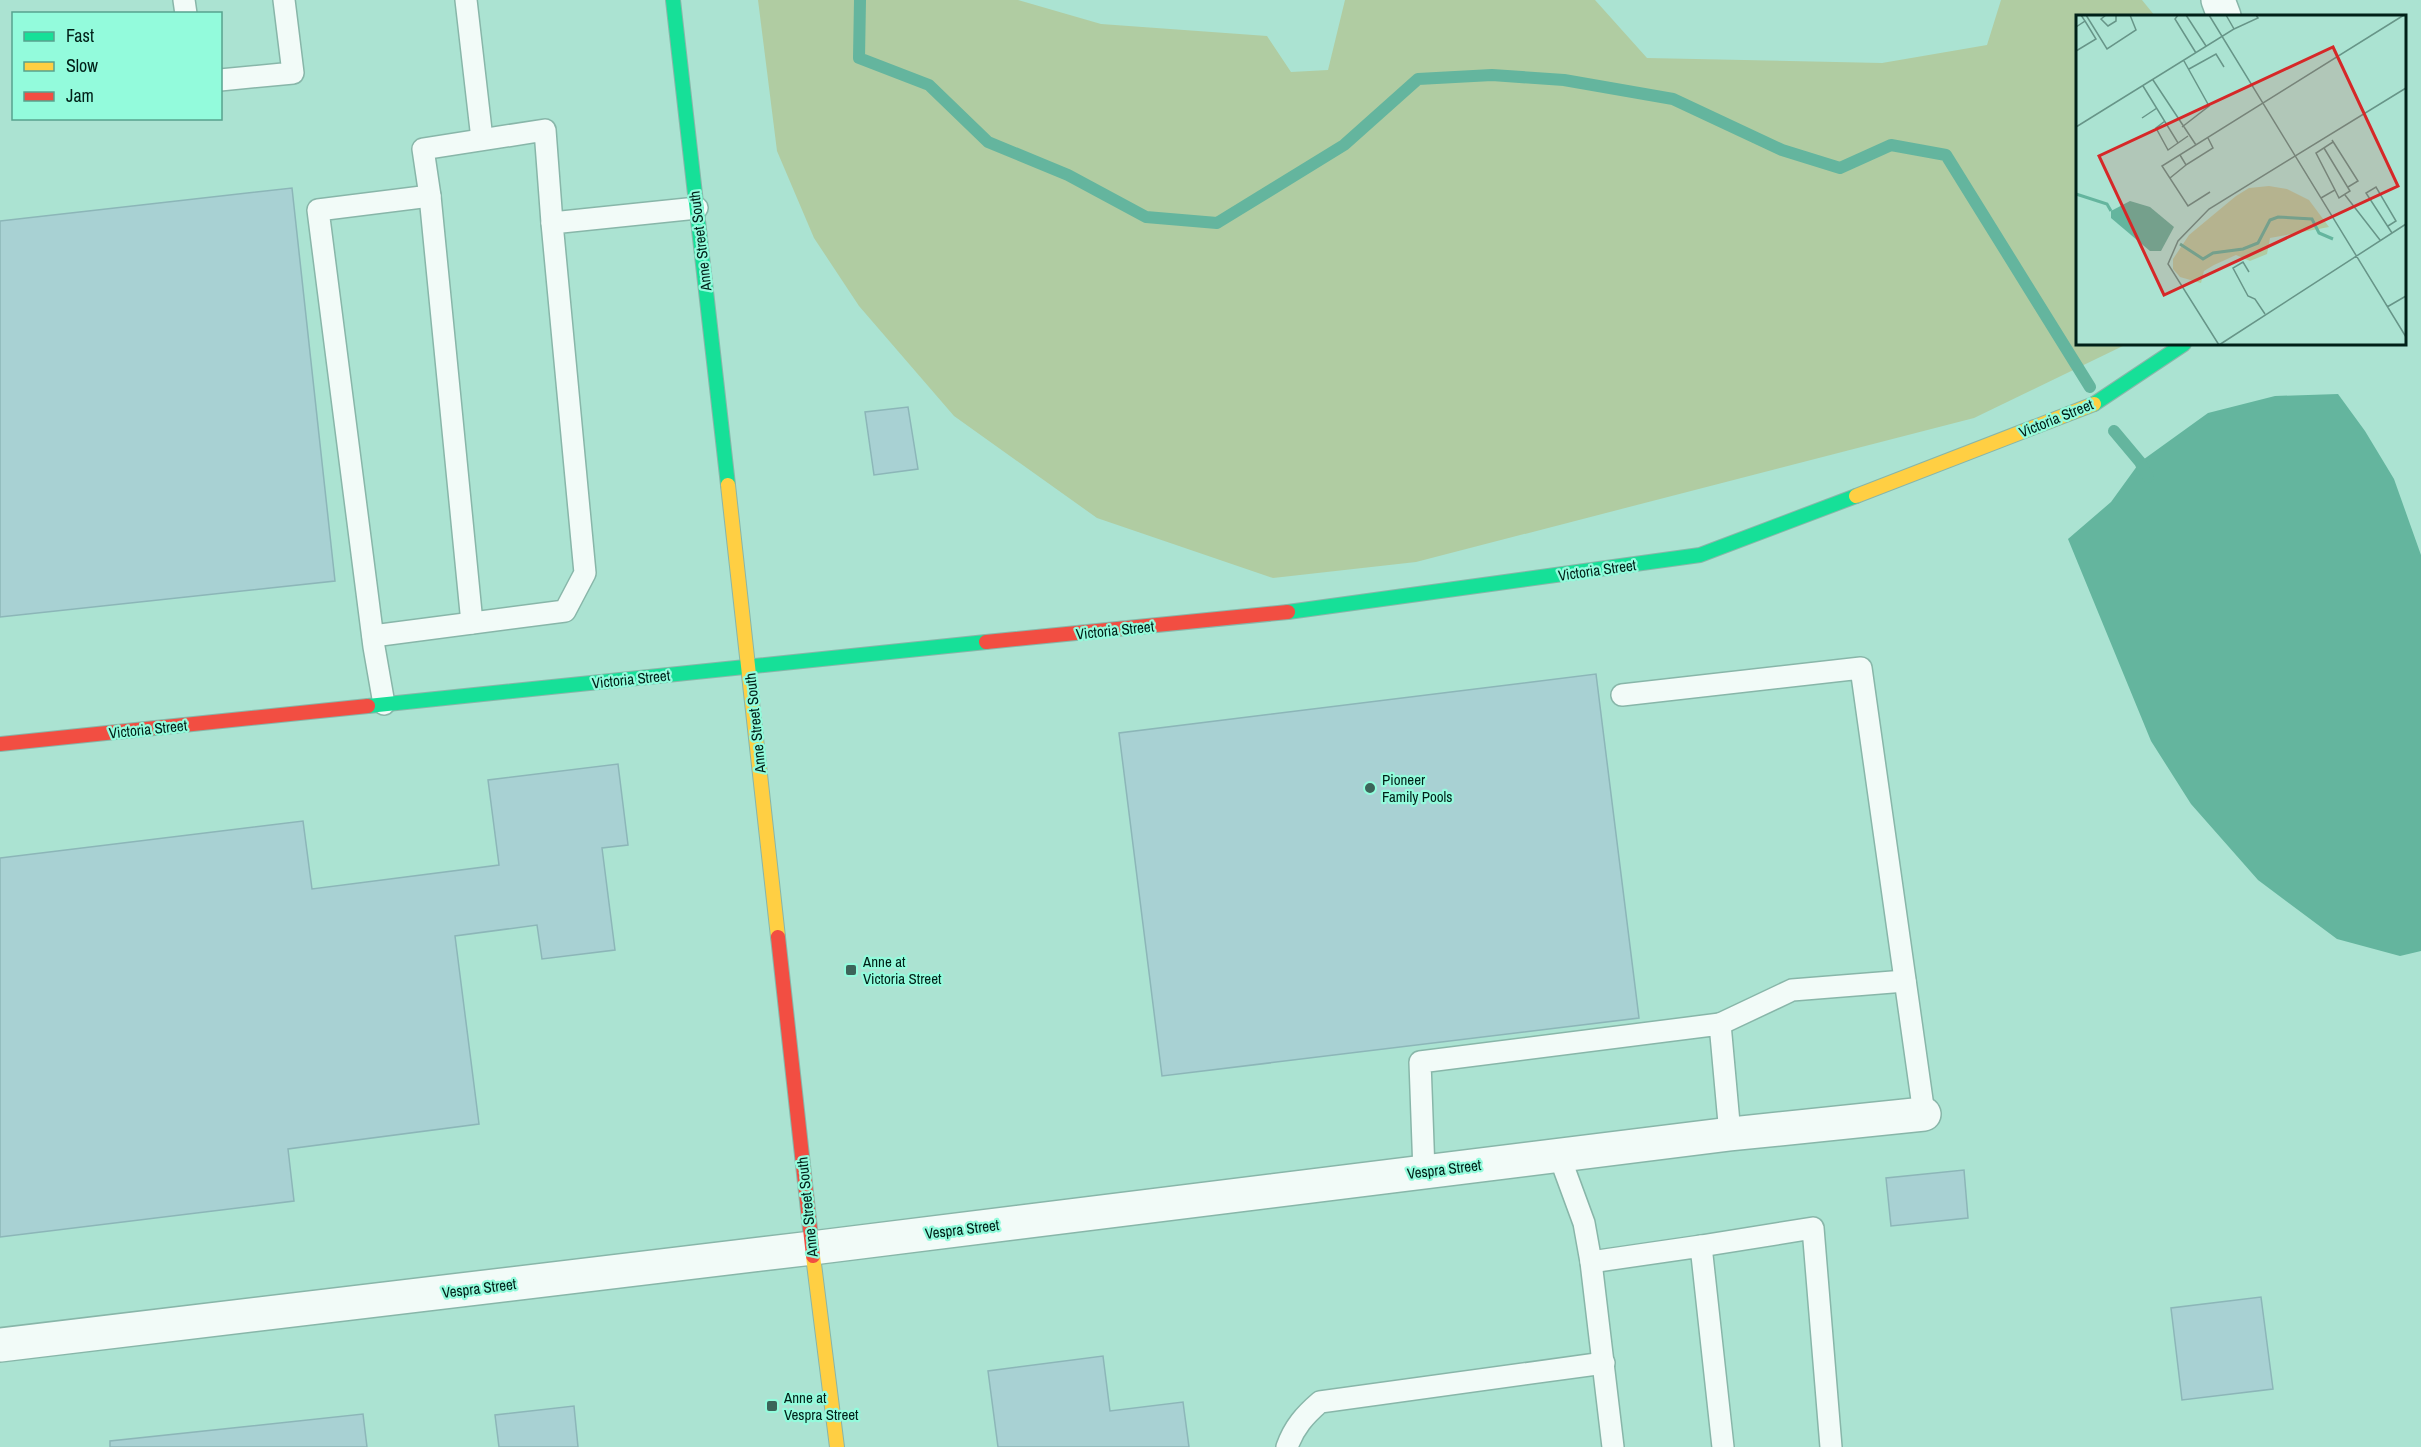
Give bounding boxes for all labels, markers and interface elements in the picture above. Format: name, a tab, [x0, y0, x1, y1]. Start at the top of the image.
legend	[12, 12, 222, 120]
inset map	[2076, 15, 2406, 345]
text: Fast	[66, 23, 94, 48]
text: Slow	[66, 53, 98, 78]
text: Jam	[66, 83, 94, 108]
street label: Anne Street South	[683, 190, 717, 293]
street label: Victoria Street	[2016, 393, 2097, 442]
street label: Victoria Street	[1557, 554, 1638, 586]
street label: Victoria Street	[1075, 615, 1156, 645]
street label: Victoria Street	[591, 664, 672, 694]
street label: Anne Street South	[739, 672, 771, 775]
street label: Victoria Street	[108, 714, 189, 744]
place label: Pioneer Family Pools	[1382, 769, 1453, 807]
marker: Pioneer Family Pools	[1363, 781, 1377, 795]
place label: Anne at Victoria Street	[862, 951, 942, 989]
marker: Anne at Victoria Street	[844, 963, 858, 977]
street label: Vespra Street	[1406, 1154, 1483, 1184]
street label: Anne Street South	[791, 1156, 823, 1259]
street label: Vespra Street	[924, 1214, 1001, 1244]
street label: Vespra Street	[441, 1273, 518, 1303]
place label: Anne at Vespra Street	[783, 1387, 859, 1425]
marker: Anne at Vespra Street	[765, 1399, 779, 1413]

